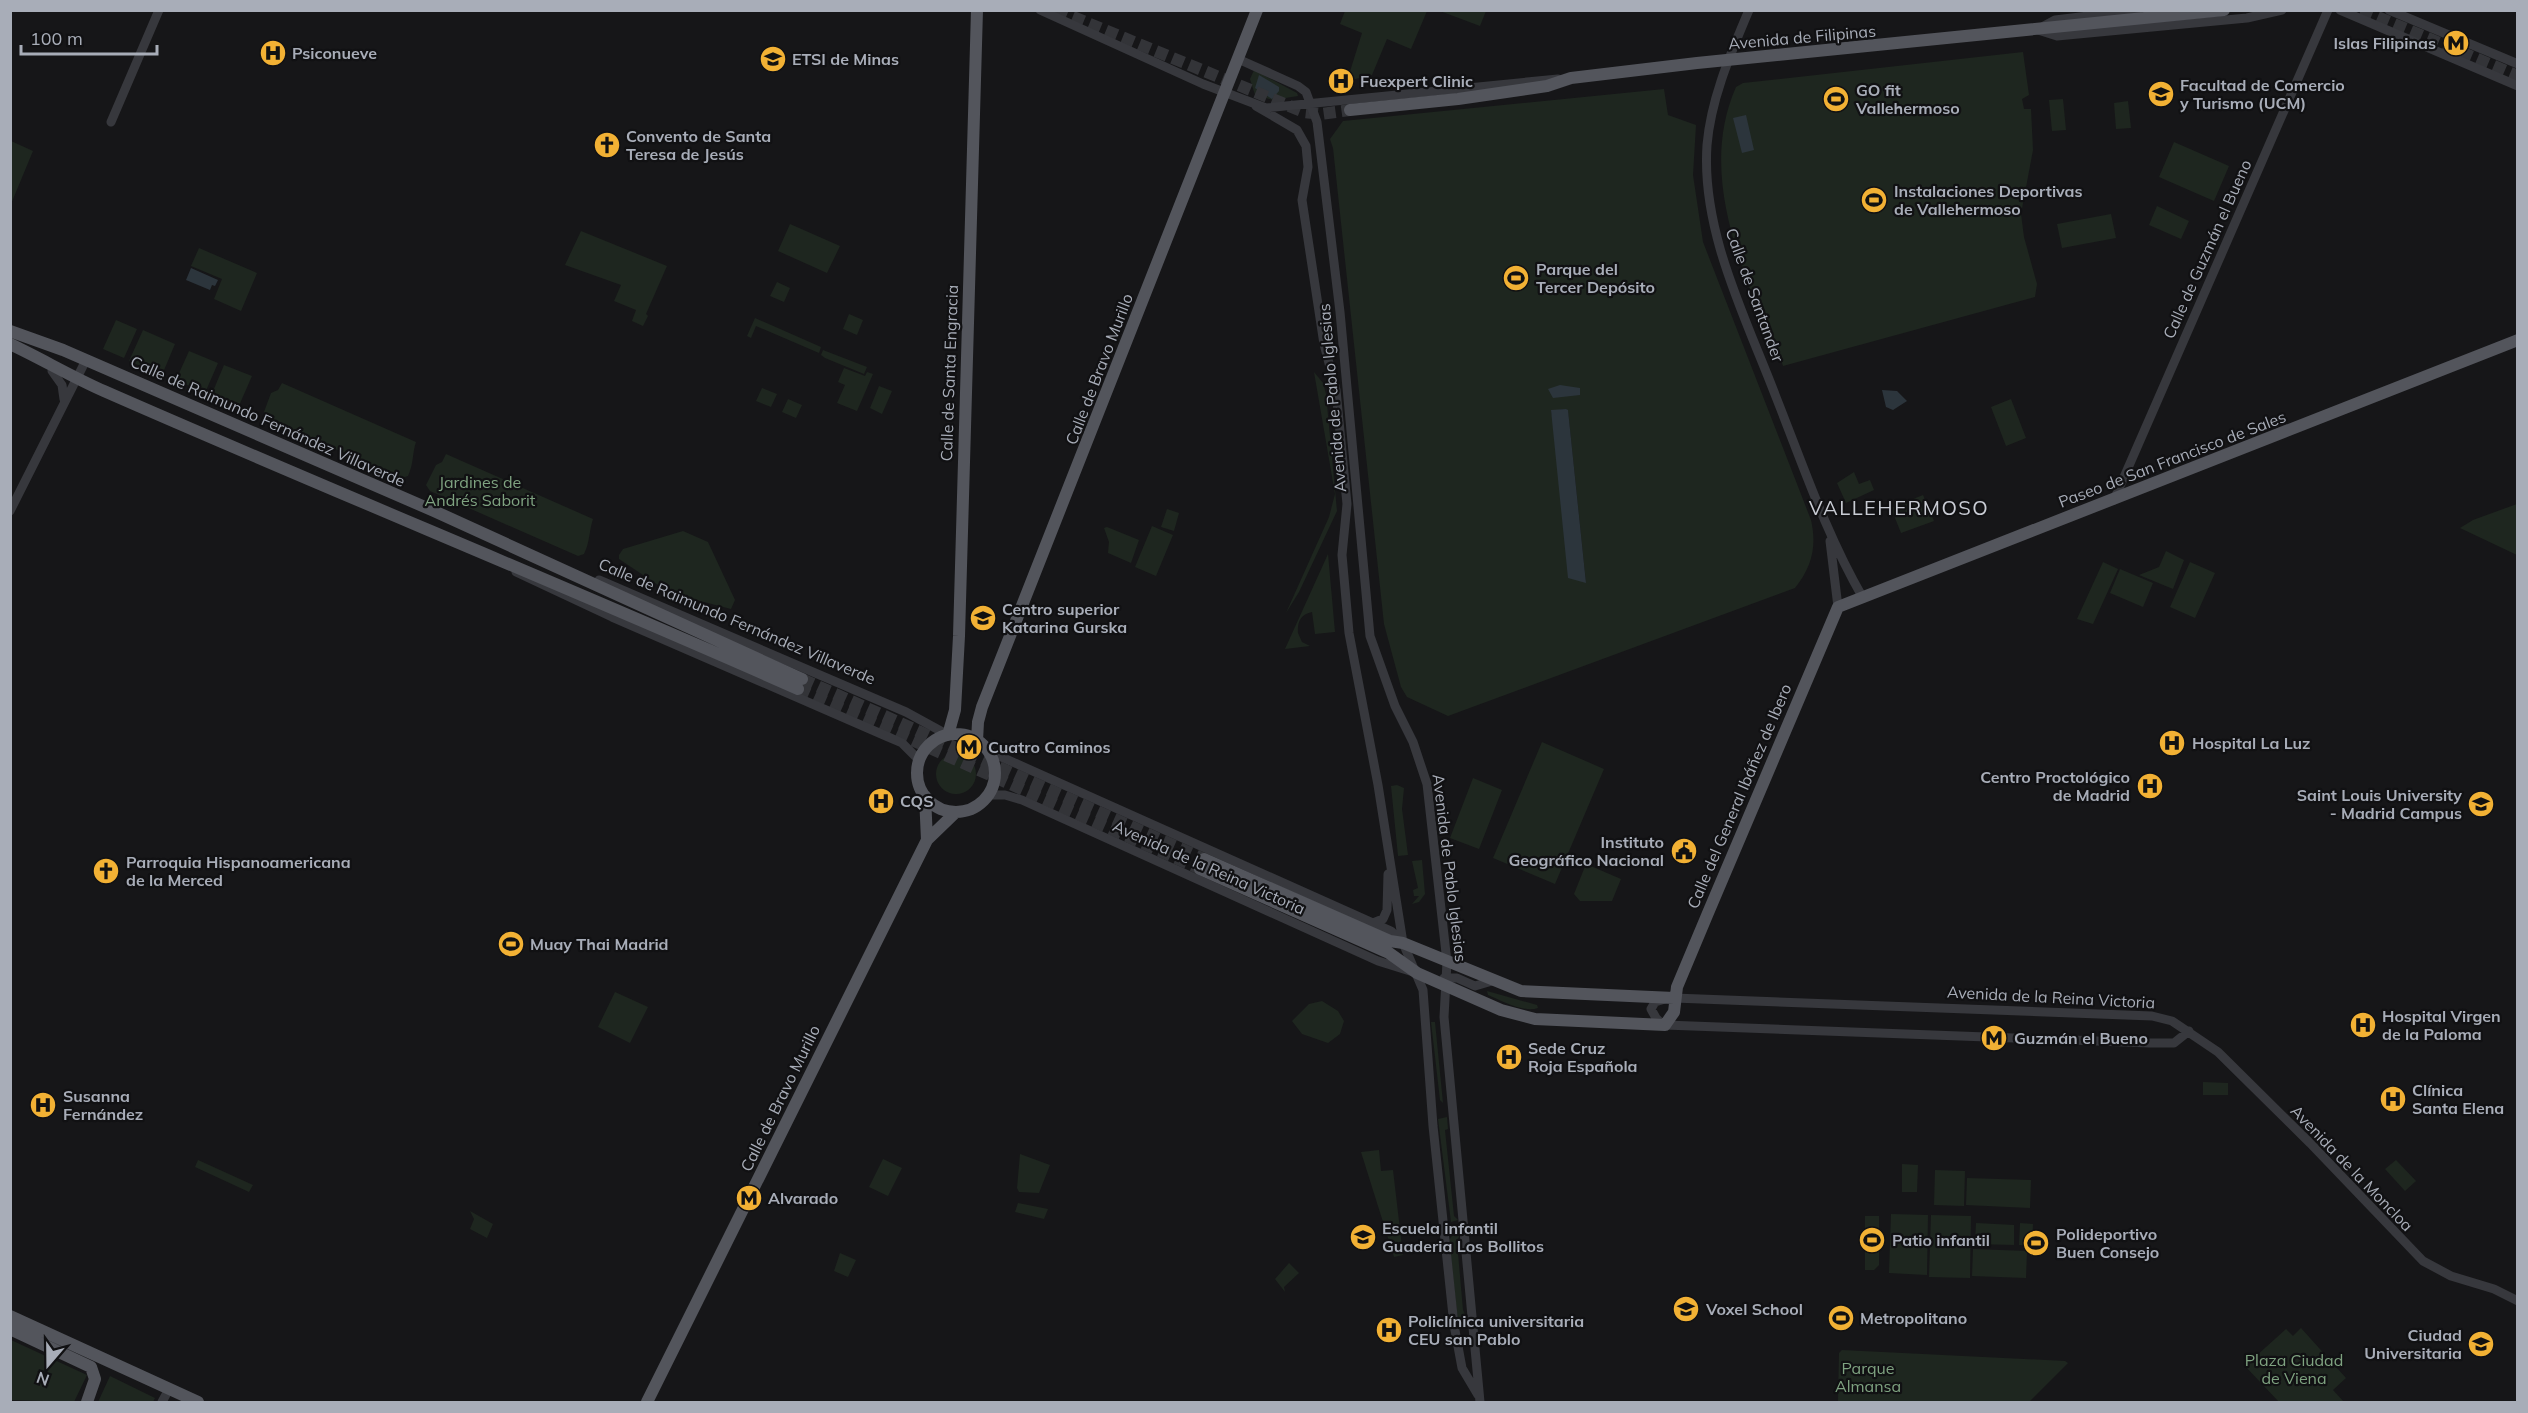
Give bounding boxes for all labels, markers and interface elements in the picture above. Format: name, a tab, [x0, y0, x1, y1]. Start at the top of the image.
scale bar	[21, 18, 158, 56]
street label: Avenida de Filipinas	[1727, 21, 1877, 53]
text: 100 m	[30, 27, 83, 50]
metro station icon: Islas Filipinas	[2441, 28, 2471, 58]
place label: Islas Filipinas	[2334, 33, 2436, 53]
hospital icon: Psiconueve	[258, 38, 288, 68]
place label: Psiconueve	[292, 43, 377, 63]
school or university icon: ETSI de Minas	[758, 44, 788, 74]
place label: ETSI de Minas	[792, 49, 899, 69]
hospital icon: Fuexpert Clinic	[1326, 66, 1356, 96]
place label: Fuexpert Clinic	[1360, 71, 1473, 91]
place label: Facultad de Comercio y Turismo (UCM)	[2179, 75, 2345, 113]
school or university icon: Facultad de Comercio y Turismo (UCM)	[2146, 79, 2176, 109]
place label: GO fit Vallehermoso	[1855, 80, 1960, 118]
sports icon: GO fit Vallehermoso	[1821, 84, 1851, 114]
place label: Convento de Santa Teresa de Jesús	[626, 126, 771, 164]
church icon: Convento de Santa Teresa de Jesús	[592, 130, 622, 160]
street label: Calle de Guzmán el Bueno	[2158, 156, 2256, 342]
place label: Instalaciones Deportivas de Vallehermoso	[1894, 181, 2083, 219]
sports icon: Instalaciones Deportivas de Vallehermoso	[1859, 185, 1889, 215]
street label: Calle de Santander	[1722, 225, 1789, 365]
place label: Parque del Tercer Depósito	[1536, 259, 1655, 297]
sports icon: Parque del Tercer Depósito	[1501, 263, 1531, 293]
street label: Calle de Santa Engracia	[936, 284, 962, 462]
street label: Calle de Bravo Murillo	[1061, 291, 1137, 447]
street label: Avenida de Pablo Iglesias	[1314, 303, 1350, 493]
street label: Calle de Raimundo Fernández Villaverde	[127, 351, 409, 491]
street label: Paseo de San Francisco de Sales	[2055, 406, 2289, 512]
park label: Jardines de Andrés Saborit	[425, 472, 536, 510]
district label: VALLEHERMOSO	[1809, 495, 1989, 520]
street label: Calle de Raimundo Fernández Villaverde	[596, 553, 878, 689]
place label: Centro superior Katarina Gurska	[1002, 599, 1127, 637]
school or university icon: Centro superior Katarina Gurska	[968, 603, 998, 633]
street label: Calle del General Ibáñez de Ibero	[1682, 680, 1796, 912]
hospital icon: Hospital La Luz	[2157, 728, 2187, 758]
metro station icon: Cuatro Caminos	[954, 732, 984, 762]
place label: Hospital La Luz	[2192, 733, 2311, 753]
place label: Cuatro Caminos	[988, 737, 1111, 757]
place label: Centro Proctológico de Madrid	[1980, 767, 2130, 805]
hospital icon: Centro Proctológico de Madrid	[2135, 771, 2165, 801]
street label: Avenida de Pablo Iglesias	[1429, 773, 1471, 963]
place label: Saint Louis University - Madrid Campus	[2297, 785, 2462, 823]
hospital icon: CQS	[866, 786, 896, 816]
school or university icon: Saint Louis University - Madrid Campus	[2466, 789, 2496, 819]
place label: CQS	[900, 791, 934, 811]
street label: Avenida de la Reina Victoria	[1110, 815, 1308, 919]
place label: Instituto Geográfico Nacional	[1509, 832, 1664, 870]
public building icon: Instituto Geográfico Nacional	[1669, 836, 1699, 866]
place label: Parroquia Hispanoamericana de la Merced	[126, 852, 351, 890]
church icon: Parroquia Hispanoamericana de la Merced	[91, 856, 121, 886]
sports icon: Muay Thai Madrid	[496, 929, 526, 959]
place label: Muay Thai Madrid	[530, 934, 669, 954]
street label: Avenida de la Reina Victoria	[1946, 982, 2156, 1012]
place label: Hospital Virgen de la Paloma	[2382, 1006, 2501, 1044]
hospital icon: Hospital Virgen de la Paloma	[2348, 1010, 2378, 1040]
street label: Calle de Bravo Murillo	[736, 1022, 824, 1174]
metro station icon: Guzmán el Bueno	[1979, 1023, 2009, 1053]
place label: Guzmán el Bueno	[2014, 1028, 2148, 1048]
place label: Sede Cruz Roja Española	[1528, 1038, 1638, 1076]
hospital icon: Sede Cruz Roja Española	[1494, 1042, 1524, 1072]
place label: Clínica Santa Elena	[2412, 1080, 2504, 1118]
hospital icon: Clínica Santa Elena	[2378, 1084, 2408, 1114]
place label: Susanna Fernández	[63, 1086, 143, 1124]
hospital icon: Susanna Fernández	[28, 1090, 58, 1120]
street label: Avenida de la Moncloa	[2287, 1101, 2417, 1235]
metro station icon: Alvarado	[734, 1183, 764, 1213]
place label: Alvarado	[768, 1188, 838, 1208]
place label: Escuela infantil Guaderia Los Bollitos	[1382, 1218, 1544, 1256]
school or university icon: Escuela infantil Guaderia Los Bollitos	[1348, 1222, 1378, 1252]
place label: Polideportivo Buen Consejo	[2056, 1224, 2159, 1262]
sports icon: Patio infantil	[1857, 1225, 1887, 1255]
sports icon: Polideportivo Buen Consejo	[2021, 1228, 2051, 1258]
place label: Patio infantil	[1892, 1230, 1990, 1250]
school or university icon: Voxel School	[1671, 1294, 1701, 1324]
place label: Voxel School	[1705, 1299, 1803, 1319]
sports icon: Metropolitano	[1826, 1303, 1856, 1333]
place label: Metropolitano	[1860, 1308, 1967, 1328]
place label: Policlínica universitaria CEU san Pablo	[1408, 1311, 1584, 1349]
hospital icon: Policlínica universitaria CEU san Pablo	[1374, 1315, 1404, 1345]
place label: Ciudad Universitaria	[2364, 1325, 2462, 1363]
school or university icon: Ciudad Universitaria	[2466, 1329, 2496, 1359]
north arrow	[18, 1335, 78, 1395]
park label: Plaza Ciudad de Viena	[2245, 1350, 2343, 1388]
park label: Parque Almansa	[1835, 1358, 1901, 1396]
text: N	[34, 1368, 52, 1391]

